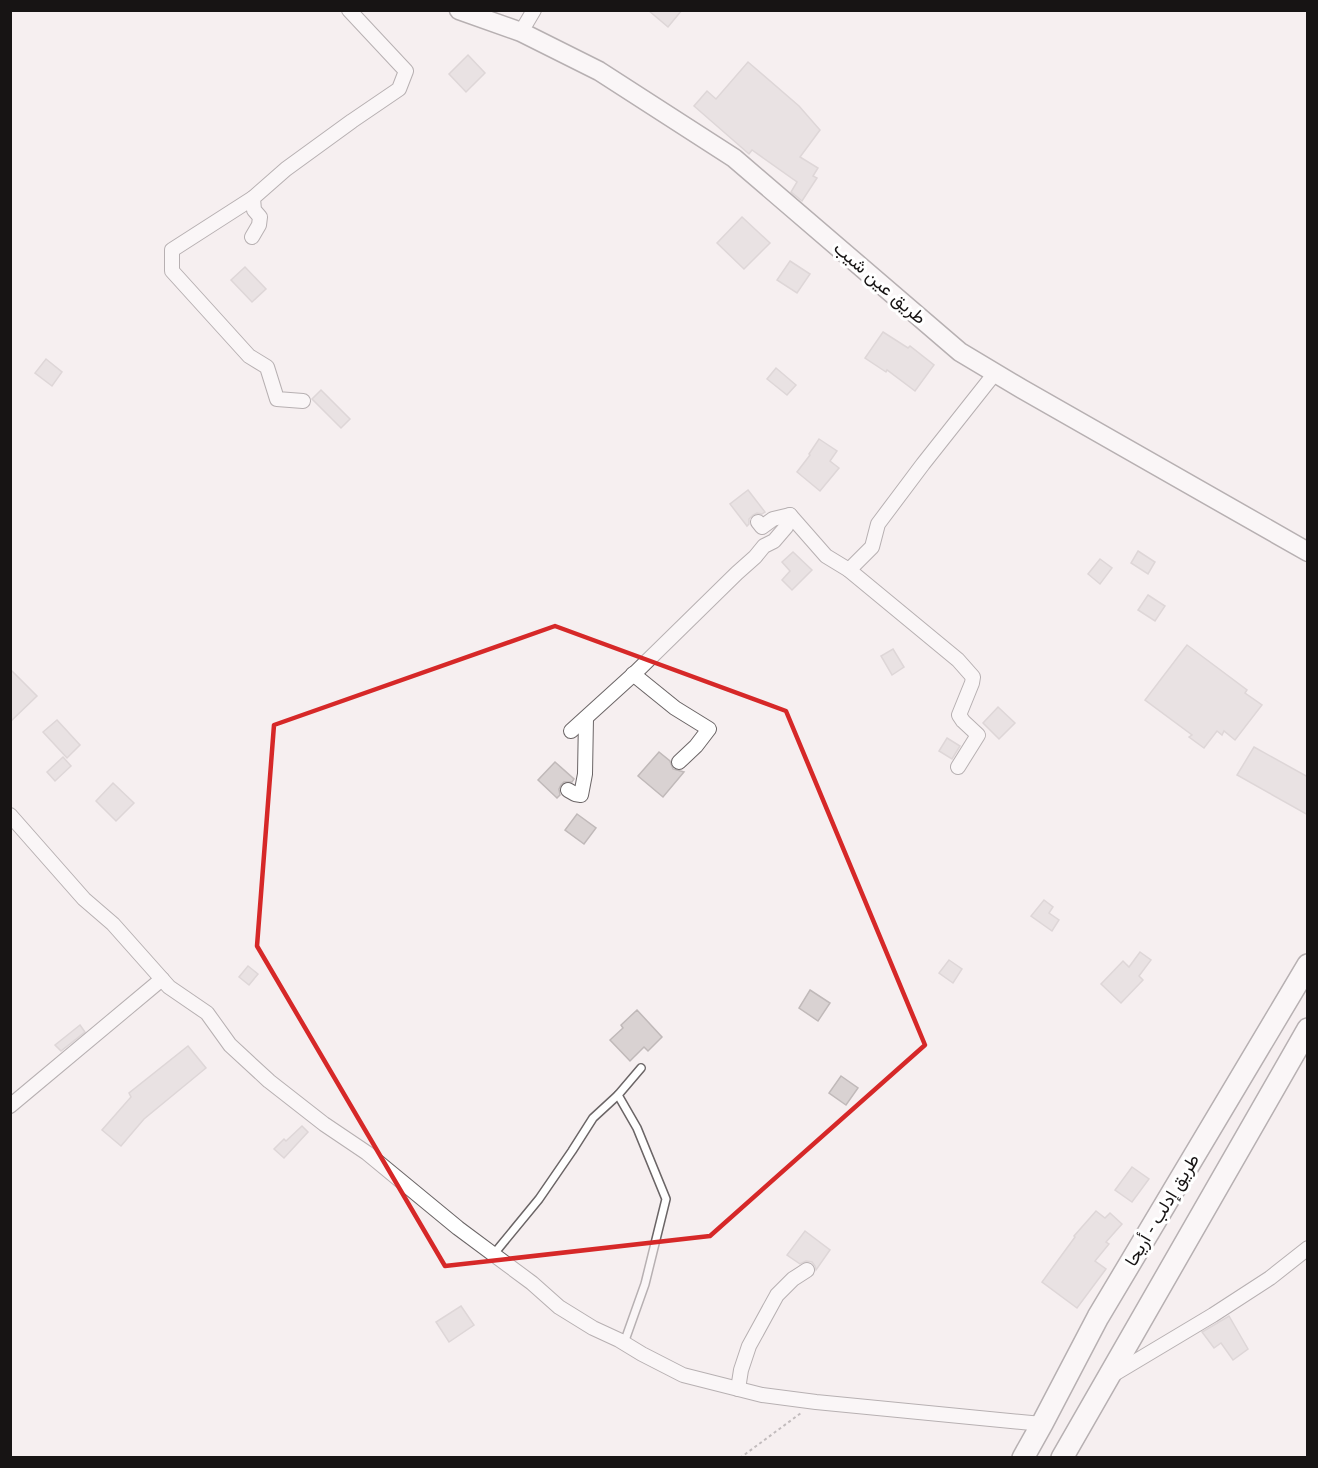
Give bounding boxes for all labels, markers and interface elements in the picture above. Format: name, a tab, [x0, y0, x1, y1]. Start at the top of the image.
street label: طريق عين شيب	[829, 238, 930, 329]
street label: طريق إدلب - أريحا	[1121, 1151, 1205, 1271]

